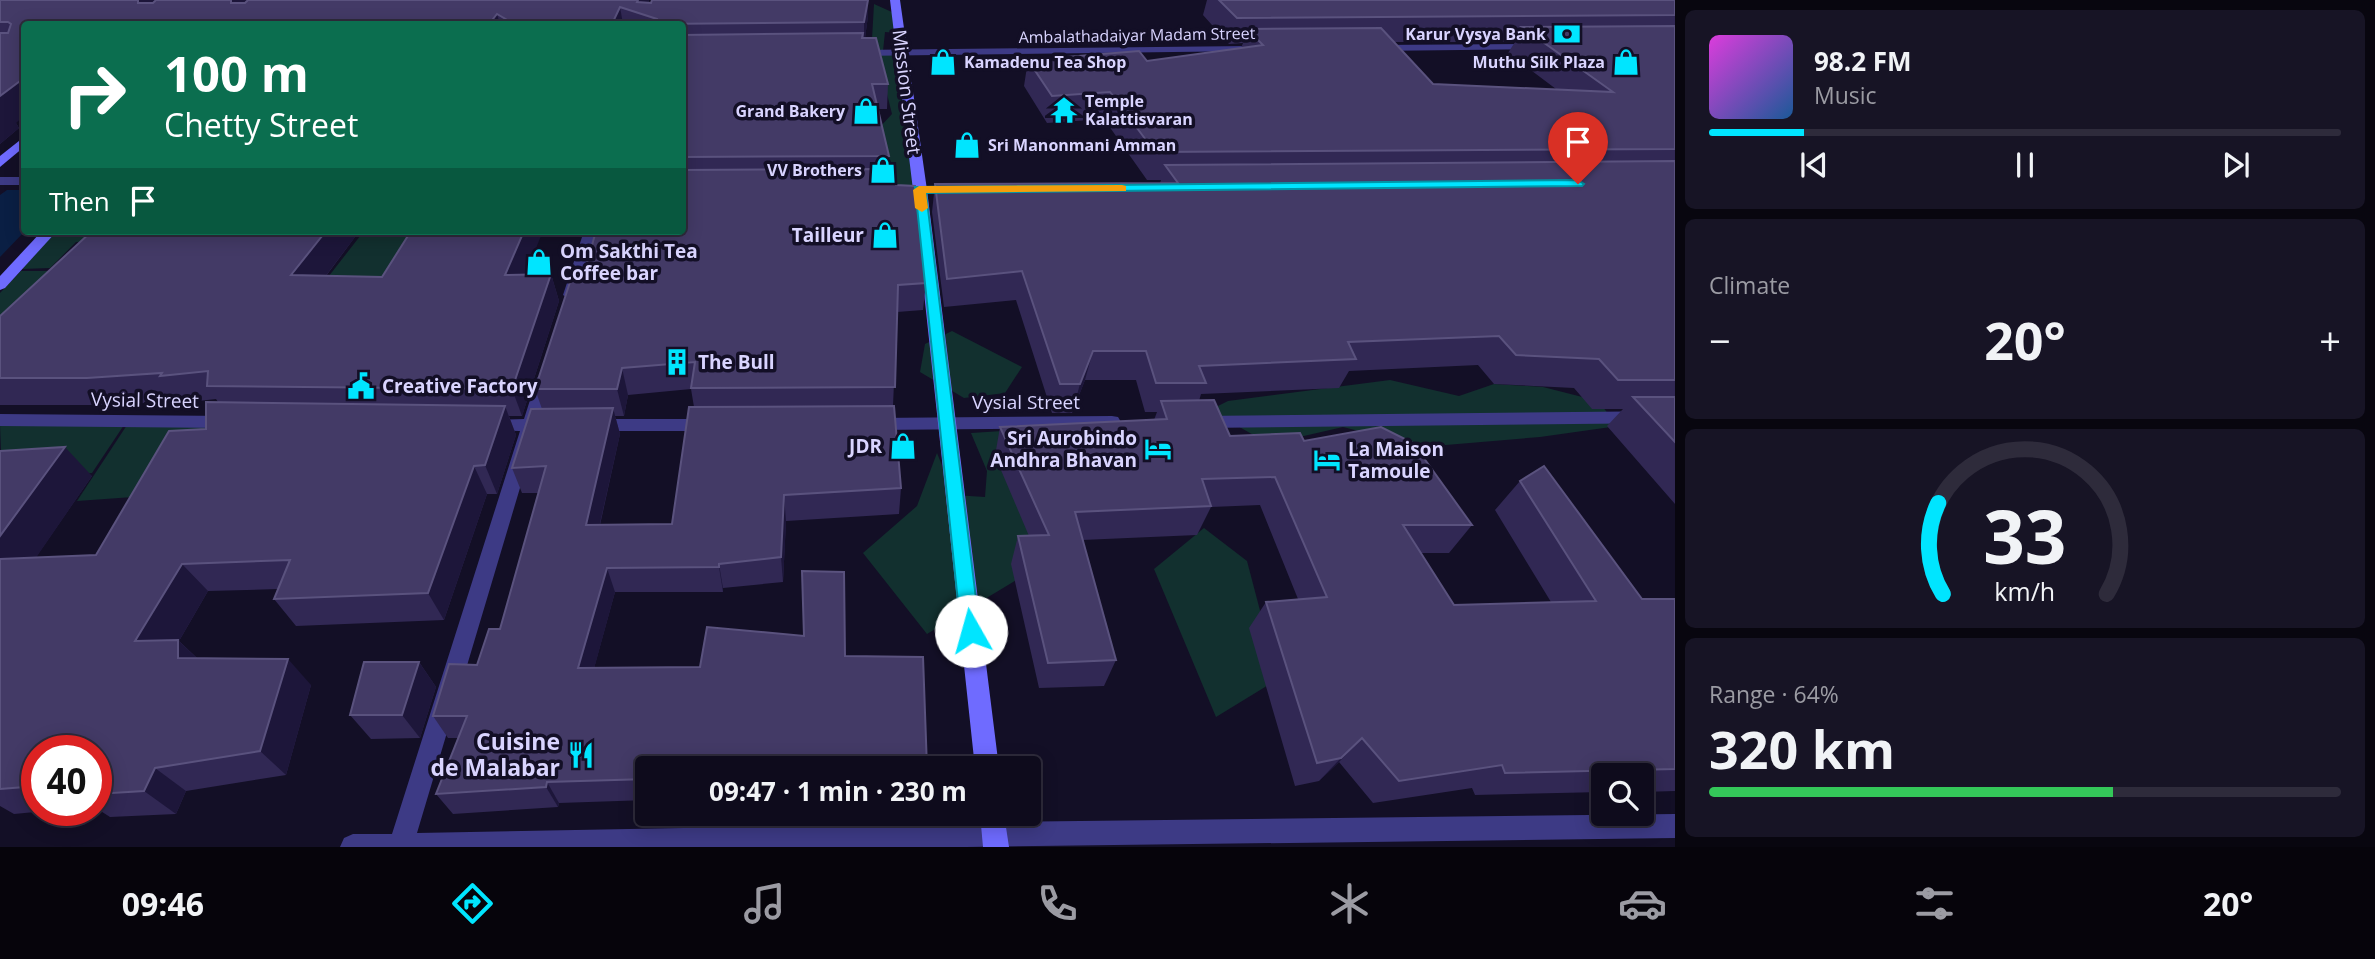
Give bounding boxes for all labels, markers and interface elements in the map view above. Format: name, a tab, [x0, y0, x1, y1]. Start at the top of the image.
bank icon: Karur Vysya Bank	[1552, 19, 1582, 49]
street label: Ambalathadaiyar Madam Street	[1018, 22, 1256, 48]
place label: Karur Vysya Bank	[1405, 23, 1546, 45]
street label: Mission Street	[886, 28, 928, 156]
text: 100 m	[164, 40, 309, 106]
text: 98.2 FM	[1814, 43, 1912, 79]
shop icon: Kamadenu Tea Shop	[928, 47, 958, 77]
shop icon: Muthu Silk Plaza	[1611, 47, 1641, 77]
icon: right	[49, 49, 140, 140]
place label: Kamadenu Tea Shop	[964, 51, 1126, 73]
place label: Muthu Silk Plaza	[1473, 51, 1605, 73]
text: Music	[1814, 79, 1877, 111]
place label: Temple Kalattisvaran	[1085, 90, 1193, 130]
temple icon: Temple Kalattisvaran	[1049, 95, 1079, 125]
shop icon: Grand Bakery	[851, 96, 881, 126]
place label: Grand Bakery	[736, 100, 846, 122]
text: Chetty Street	[164, 103, 358, 146]
pin	[1548, 112, 1608, 184]
icon: arrive	[1559, 123, 1597, 161]
shop icon: Sri Manonmani Amman	[952, 130, 982, 160]
place label: Sri Manonmani Amman	[988, 134, 1176, 156]
icon: previous	[1795, 146, 1833, 184]
icon: pause	[2006, 146, 2044, 184]
icon: next	[2217, 146, 2255, 184]
shop icon: VV Brothers	[868, 155, 898, 185]
place label: VV Brothers	[767, 159, 862, 181]
icon: arrive	[124, 182, 162, 220]
text: Then	[49, 183, 110, 219]
shop icon: Tailleur	[870, 220, 900, 250]
place label: Tailleur	[792, 222, 864, 248]
place label: Om Sakthi Tea Coffee bar	[560, 238, 698, 286]
shop icon: Om Sakthi Tea Coffee bar	[524, 247, 554, 277]
text: Climate	[1709, 269, 1790, 301]
text: 20°	[1984, 304, 2066, 375]
text: −	[1709, 314, 1731, 366]
text: +	[2319, 314, 2341, 366]
building icon: The Bull	[662, 347, 692, 377]
place label: The Bull	[698, 349, 775, 375]
public building icon: Creative Factory	[346, 371, 376, 401]
place label: Creative Factory	[382, 373, 538, 399]
street label: Vysial Street	[91, 386, 199, 414]
street label: Vysial Street	[972, 389, 1080, 415]
place label: Sri Aurobindo Andhra Bhavan	[990, 425, 1137, 473]
shop icon: JDR	[888, 431, 918, 461]
place label: JDR	[847, 433, 882, 459]
hotel icon: Sri Aurobindo Andhra Bhavan	[1143, 434, 1173, 464]
place label: La Maison Tamoule	[1348, 436, 1444, 484]
hotel icon: La Maison Tamoule	[1312, 445, 1342, 475]
text: 33	[1983, 487, 2067, 586]
text: km/h	[1995, 574, 2055, 608]
position arrow	[934, 594, 1008, 668]
text: Range · 64%	[1709, 678, 1839, 710]
text: 320 km	[1709, 713, 1895, 784]
place label: Cuisine de Malabar	[431, 725, 560, 783]
speed limit sign: 40	[21, 735, 112, 826]
restaurant icon: Cuisine de Malabar	[566, 740, 596, 770]
map controls	[1591, 763, 1654, 826]
button: search	[1591, 763, 1654, 826]
text: 09:47 · 1 min · 230 m	[709, 773, 967, 809]
icon: directions	[448, 879, 497, 928]
icon: music	[740, 879, 789, 928]
icon: phone	[1033, 879, 1082, 928]
icon: climate	[1325, 879, 1374, 928]
icon: car	[1618, 879, 1667, 928]
icon: filters	[1910, 879, 1959, 928]
text: 09:46	[122, 882, 204, 925]
text: 20°	[2203, 882, 2253, 925]

